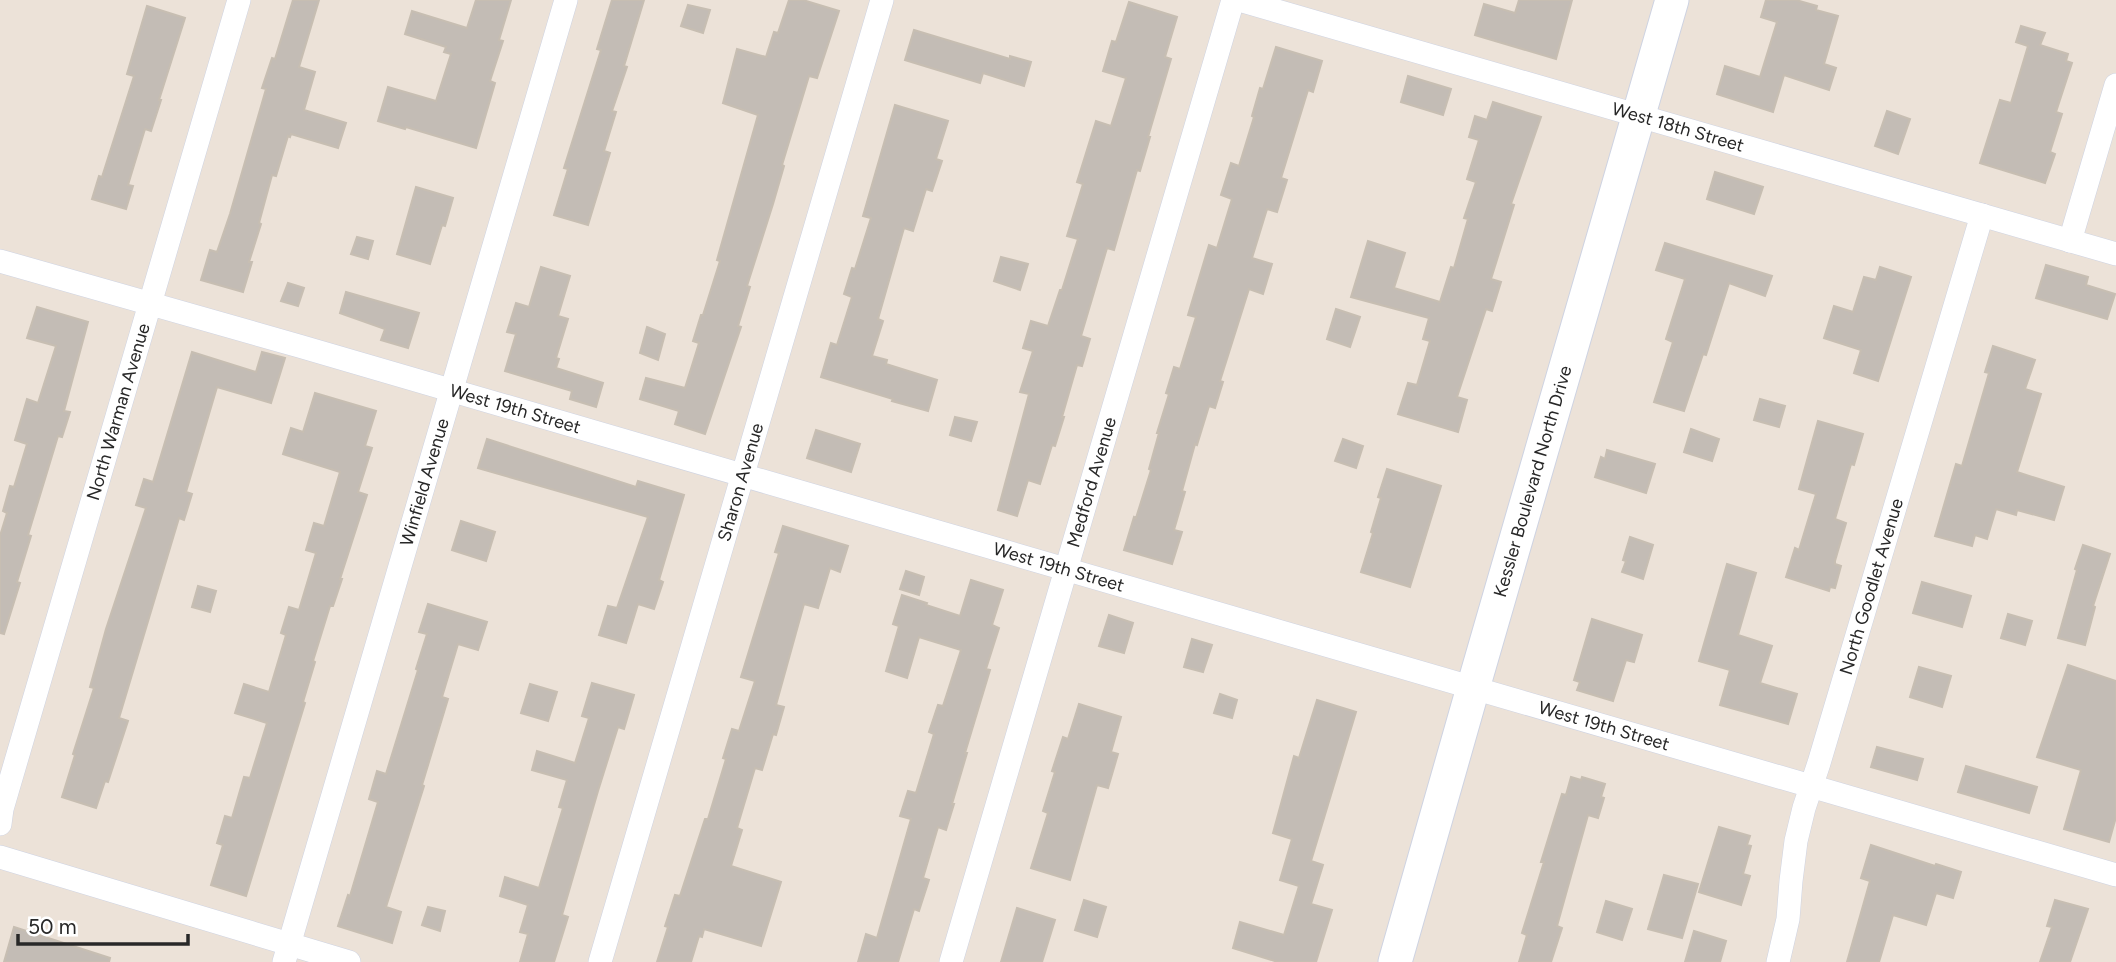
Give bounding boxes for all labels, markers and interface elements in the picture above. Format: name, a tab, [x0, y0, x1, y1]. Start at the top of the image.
street label: West 18th Street	[1609, 98, 1747, 157]
street label: North Warman Avenue	[82, 320, 155, 503]
street label: Kessler Boulevard North Drive	[1489, 363, 1577, 600]
street label: West 19th Street	[447, 379, 583, 438]
street label: Medford Avenue	[1062, 414, 1121, 550]
street label: Winfield Avenue	[396, 416, 454, 549]
street label: Sharon Avenue	[713, 420, 768, 544]
street label: North Goodlet Avenue	[1835, 496, 1908, 677]
street label: West 19th Street	[991, 538, 1127, 597]
street label: West 19th Street	[1536, 696, 1672, 755]
scale bar	[18, 902, 187, 946]
text: 50 m	[28, 914, 77, 939]

